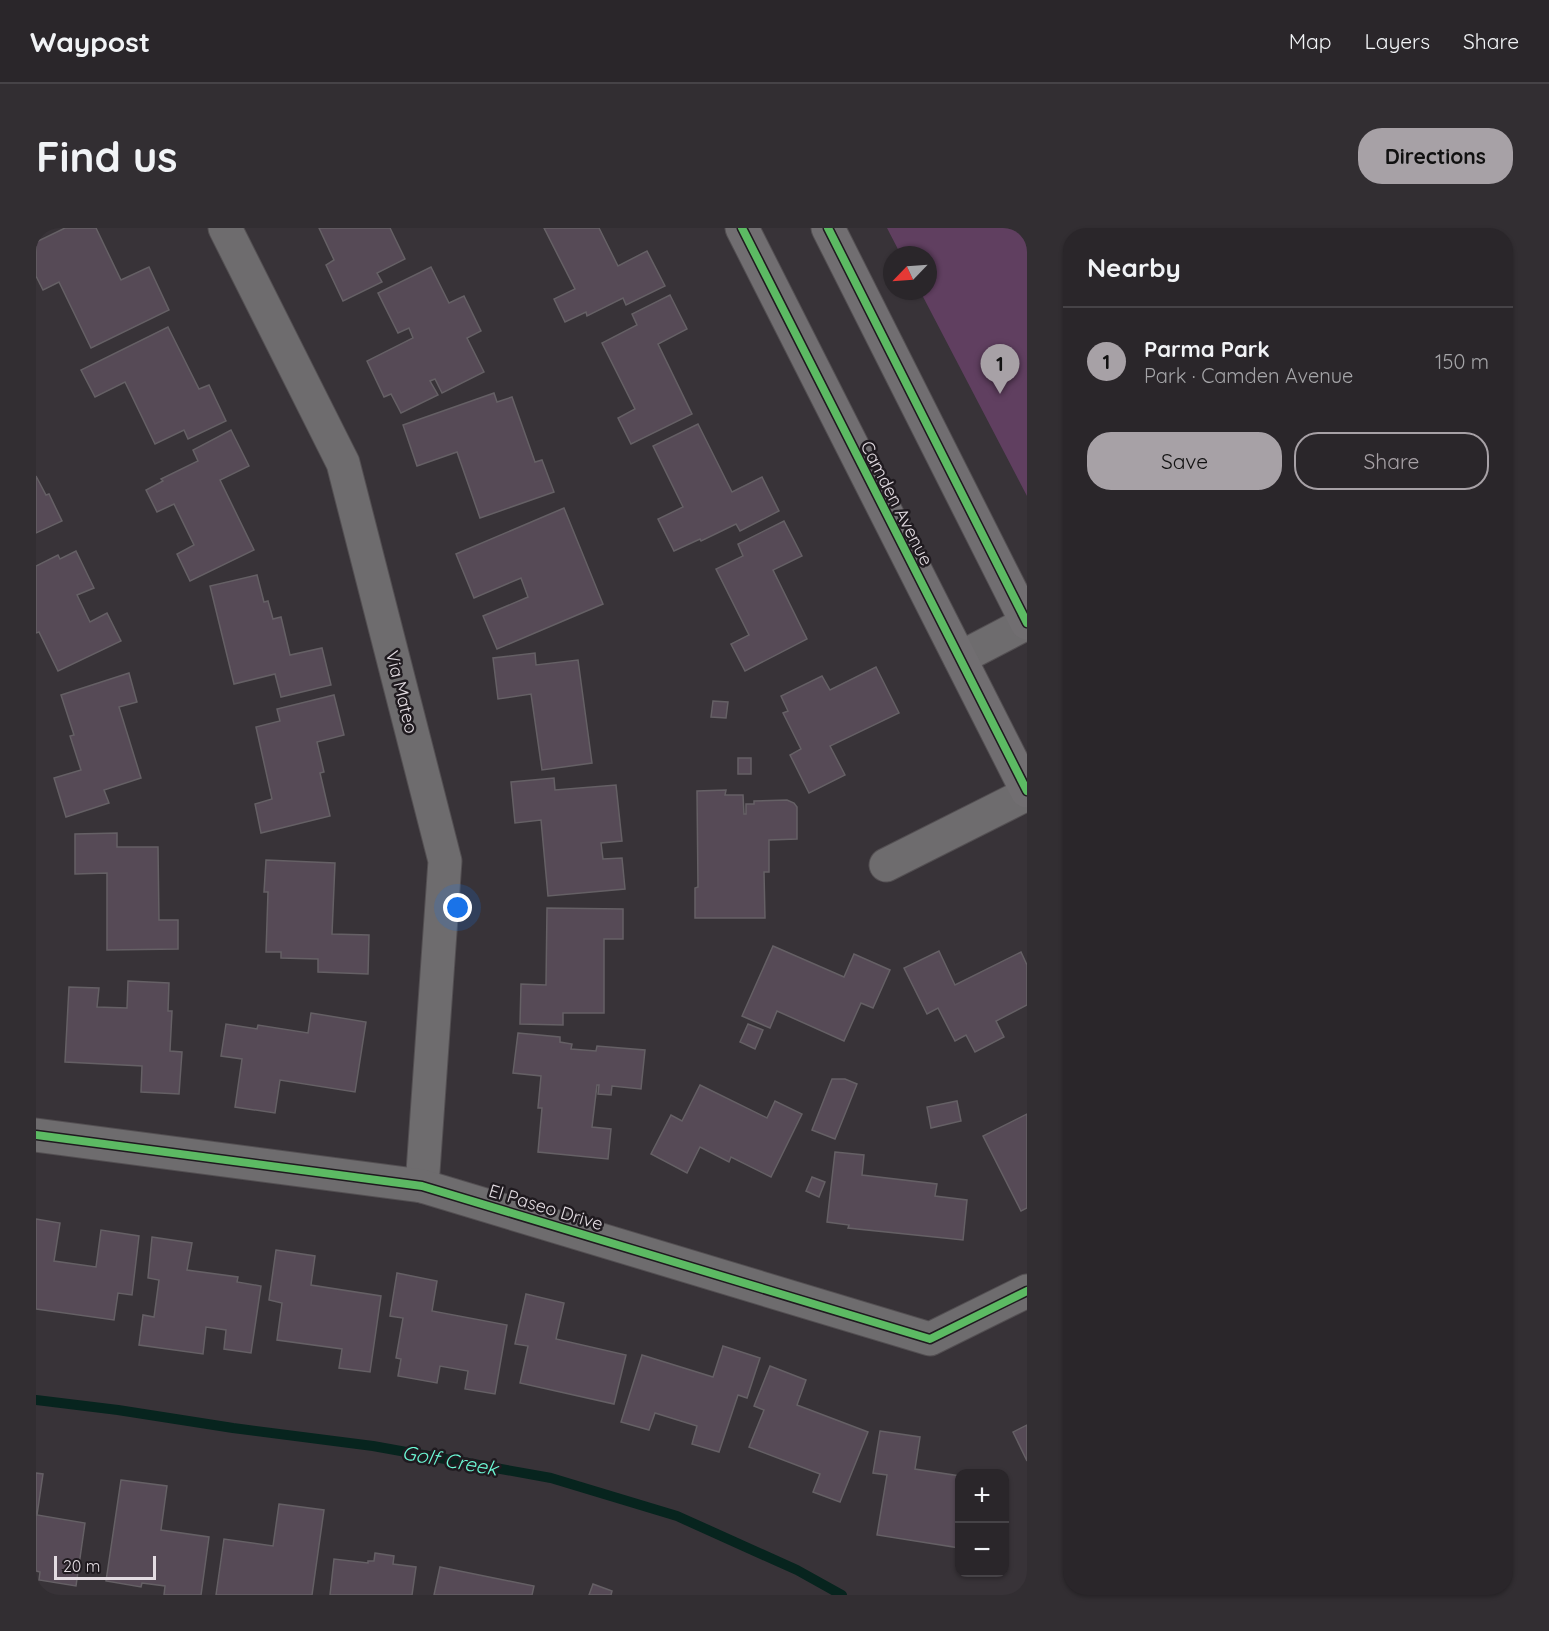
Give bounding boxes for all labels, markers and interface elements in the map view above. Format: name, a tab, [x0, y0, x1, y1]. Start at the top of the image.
text: Waypost	[30, 24, 150, 59]
text: Map	[1289, 28, 1332, 54]
text: Layers	[1365, 28, 1430, 54]
text: Share	[1463, 28, 1519, 54]
button: Directions	[1358, 128, 1513, 184]
text: Find us	[36, 130, 178, 183]
north arrow	[883, 246, 937, 300]
text: Nearby	[1087, 251, 1181, 284]
text: Parma Park	[1144, 335, 1270, 363]
pin: 1	[980, 344, 1020, 394]
text: 1	[1103, 349, 1110, 374]
text: 150 m	[1435, 349, 1489, 374]
text: Park · Camden Avenue	[1144, 363, 1353, 388]
button: Save	[1087, 432, 1282, 490]
button: Share	[1294, 432, 1489, 490]
street label: Camden Avenue	[856, 437, 938, 569]
street label: Via Mateo	[381, 648, 423, 736]
your location	[443, 893, 472, 922]
street label: El Paseo Drive	[486, 1179, 606, 1235]
water label: Golf Creek	[400, 1439, 502, 1481]
map controls	[955, 1469, 1009, 1577]
button: +	[955, 1469, 1009, 1523]
button: −	[955, 1523, 1009, 1577]
scale bar	[54, 1553, 156, 1580]
text: 20 m	[63, 1556, 100, 1576]

